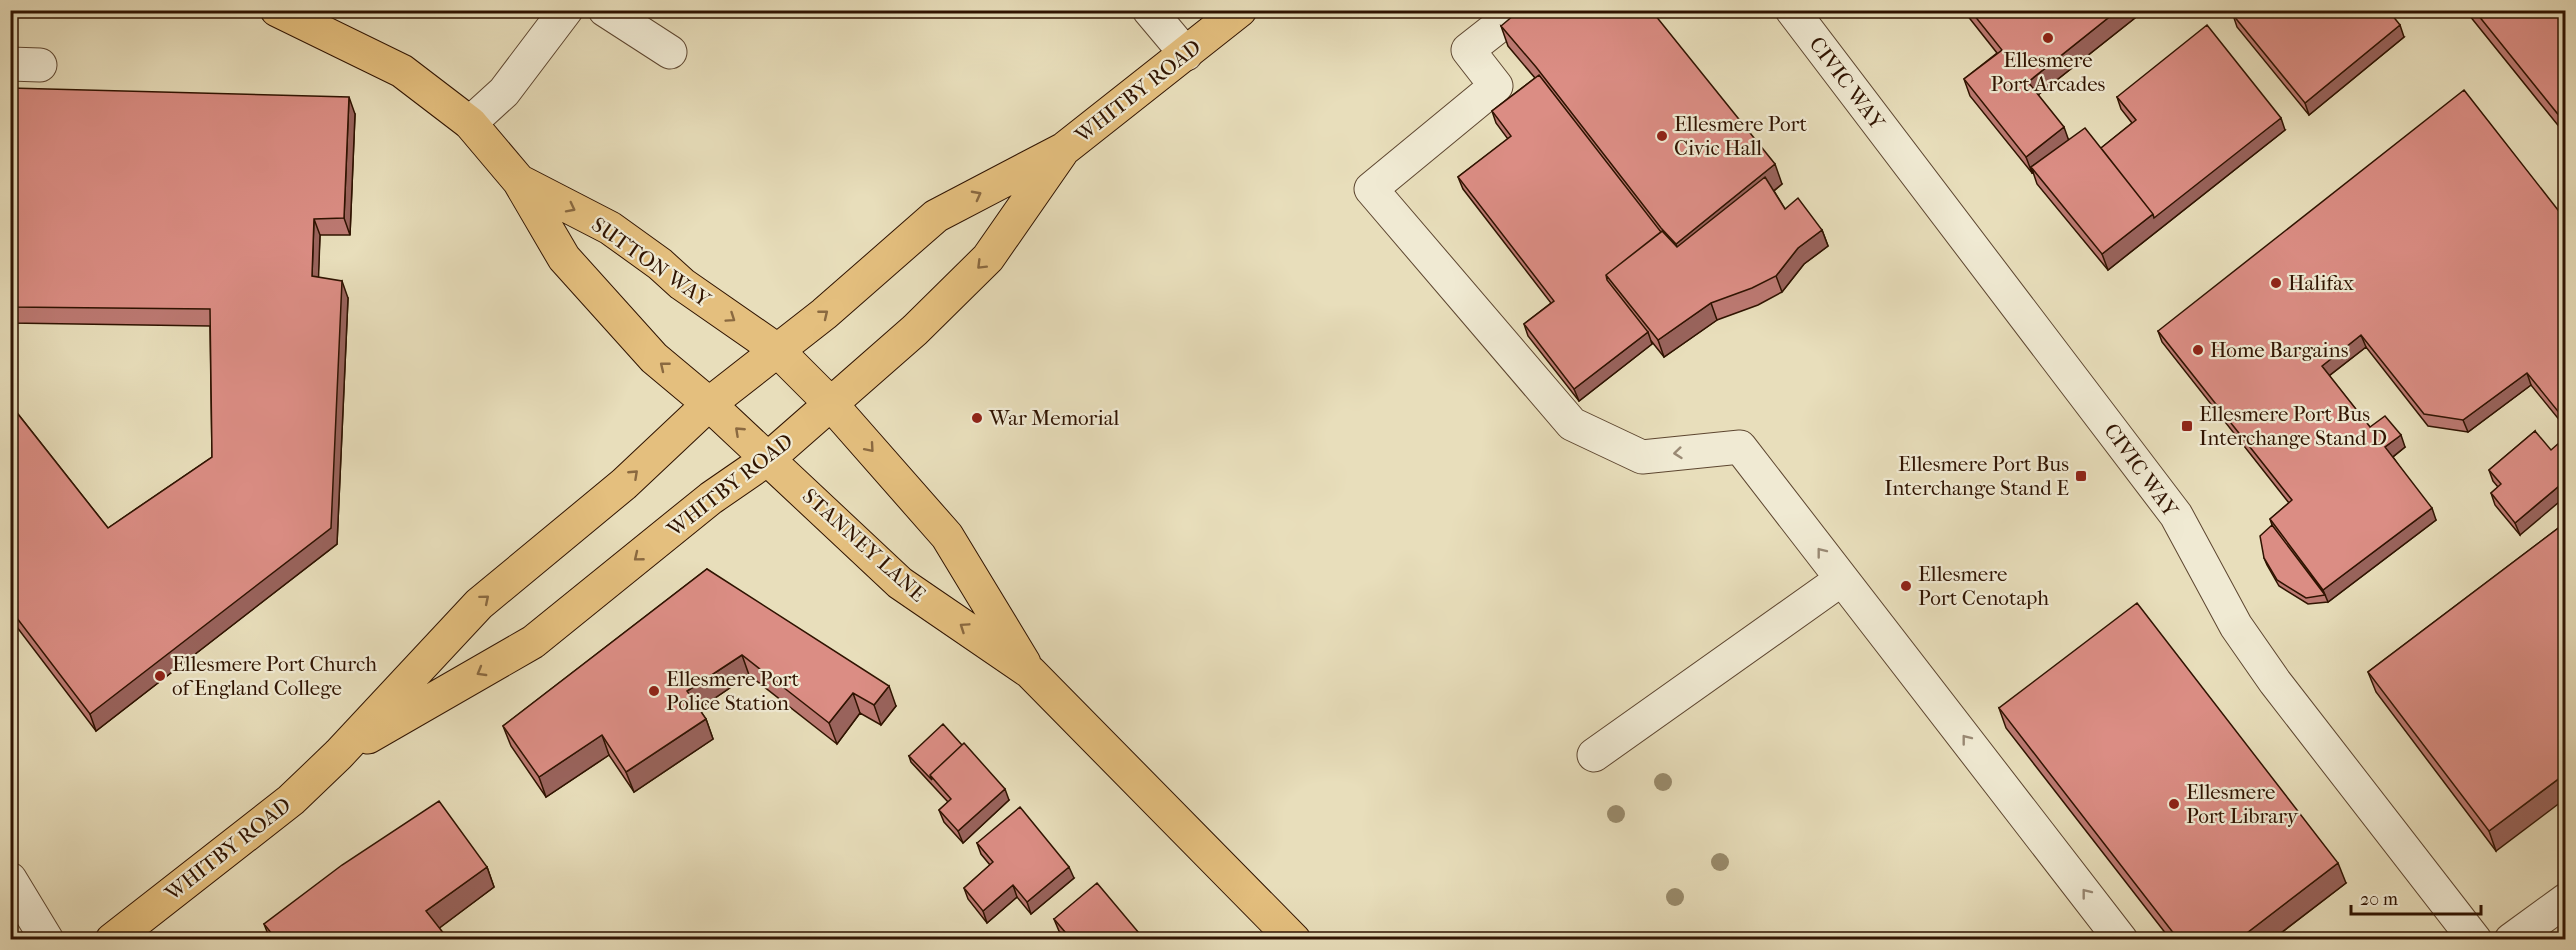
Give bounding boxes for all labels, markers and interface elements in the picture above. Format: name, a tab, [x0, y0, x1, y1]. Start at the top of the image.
marker: Ellesmere Port Arcades	[2041, 31, 2055, 45]
street label: CIVIC WAY	[1805, 32, 1890, 134]
street label: WHITBY ROAD	[1070, 35, 1205, 148]
place label: Ellesmere Port Arcades	[1991, 48, 2106, 96]
place label: Ellesmere Port Civic Hall	[1674, 112, 1808, 160]
marker: Ellesmere Port Civic Hall	[1655, 129, 1669, 143]
one-way arrow	[970, 191, 981, 202]
one-way arrow	[565, 201, 576, 212]
street label: SUTTON WAY	[587, 212, 715, 312]
one-way arrow	[977, 257, 988, 268]
place label: Halifax	[2288, 271, 2354, 295]
marker: Halifax	[2269, 276, 2283, 290]
one-way arrow	[817, 310, 828, 321]
one-way arrow	[725, 311, 736, 322]
place label: Home Bargains	[2210, 338, 2349, 362]
marker: Home Bargains	[2191, 343, 2205, 357]
one-way arrow	[660, 363, 671, 374]
place label: Ellesmere Port Bus Interchange Stand D	[2199, 402, 2387, 450]
place label: War Memorial	[988, 406, 1119, 430]
marker: War Memorial	[970, 411, 984, 425]
street label: CIVIC WAY	[2099, 419, 2183, 522]
marker: Ellesmere Port Bus Interchange Stand D	[2180, 419, 2194, 433]
one-way arrow	[735, 427, 746, 438]
street label: WHITBY ROAD	[662, 429, 797, 542]
one-way arrow	[862, 441, 873, 452]
one-way arrow	[1673, 446, 1682, 459]
place label: Ellesmere Port Bus Interchange Stand E	[1884, 452, 2069, 500]
marker: Ellesmere Port Bus Interchange Stand E	[2074, 469, 2088, 483]
one-way arrow	[628, 470, 638, 481]
street label: STANNEY LANE	[798, 484, 930, 607]
one-way arrow	[1818, 547, 1829, 558]
one-way arrow	[634, 549, 645, 560]
place label: Ellesmere Port Cenotaph	[1918, 562, 2049, 610]
marker: Ellesmere Port Cenotaph	[1899, 579, 1913, 593]
one-way arrow	[478, 595, 489, 606]
one-way arrow	[960, 623, 971, 634]
place label: Ellesmere Port Church of England College	[172, 652, 377, 700]
one-way arrow	[477, 664, 487, 676]
place label: Ellesmere Port Police Station	[666, 667, 800, 715]
marker: Ellesmere Port Church of England College	[153, 669, 167, 683]
marker: Ellesmere Port Police Station	[647, 684, 661, 698]
one-way arrow	[1963, 735, 1974, 746]
place label: Ellesmere Port Library	[2186, 780, 2299, 828]
street label: WHITBY ROAD	[160, 793, 295, 906]
marker: Ellesmere Port Library	[2167, 797, 2181, 811]
scale bar	[2351, 878, 2482, 916]
one-way arrow	[2082, 889, 2093, 900]
text: 20 m	[2360, 889, 2398, 910]

